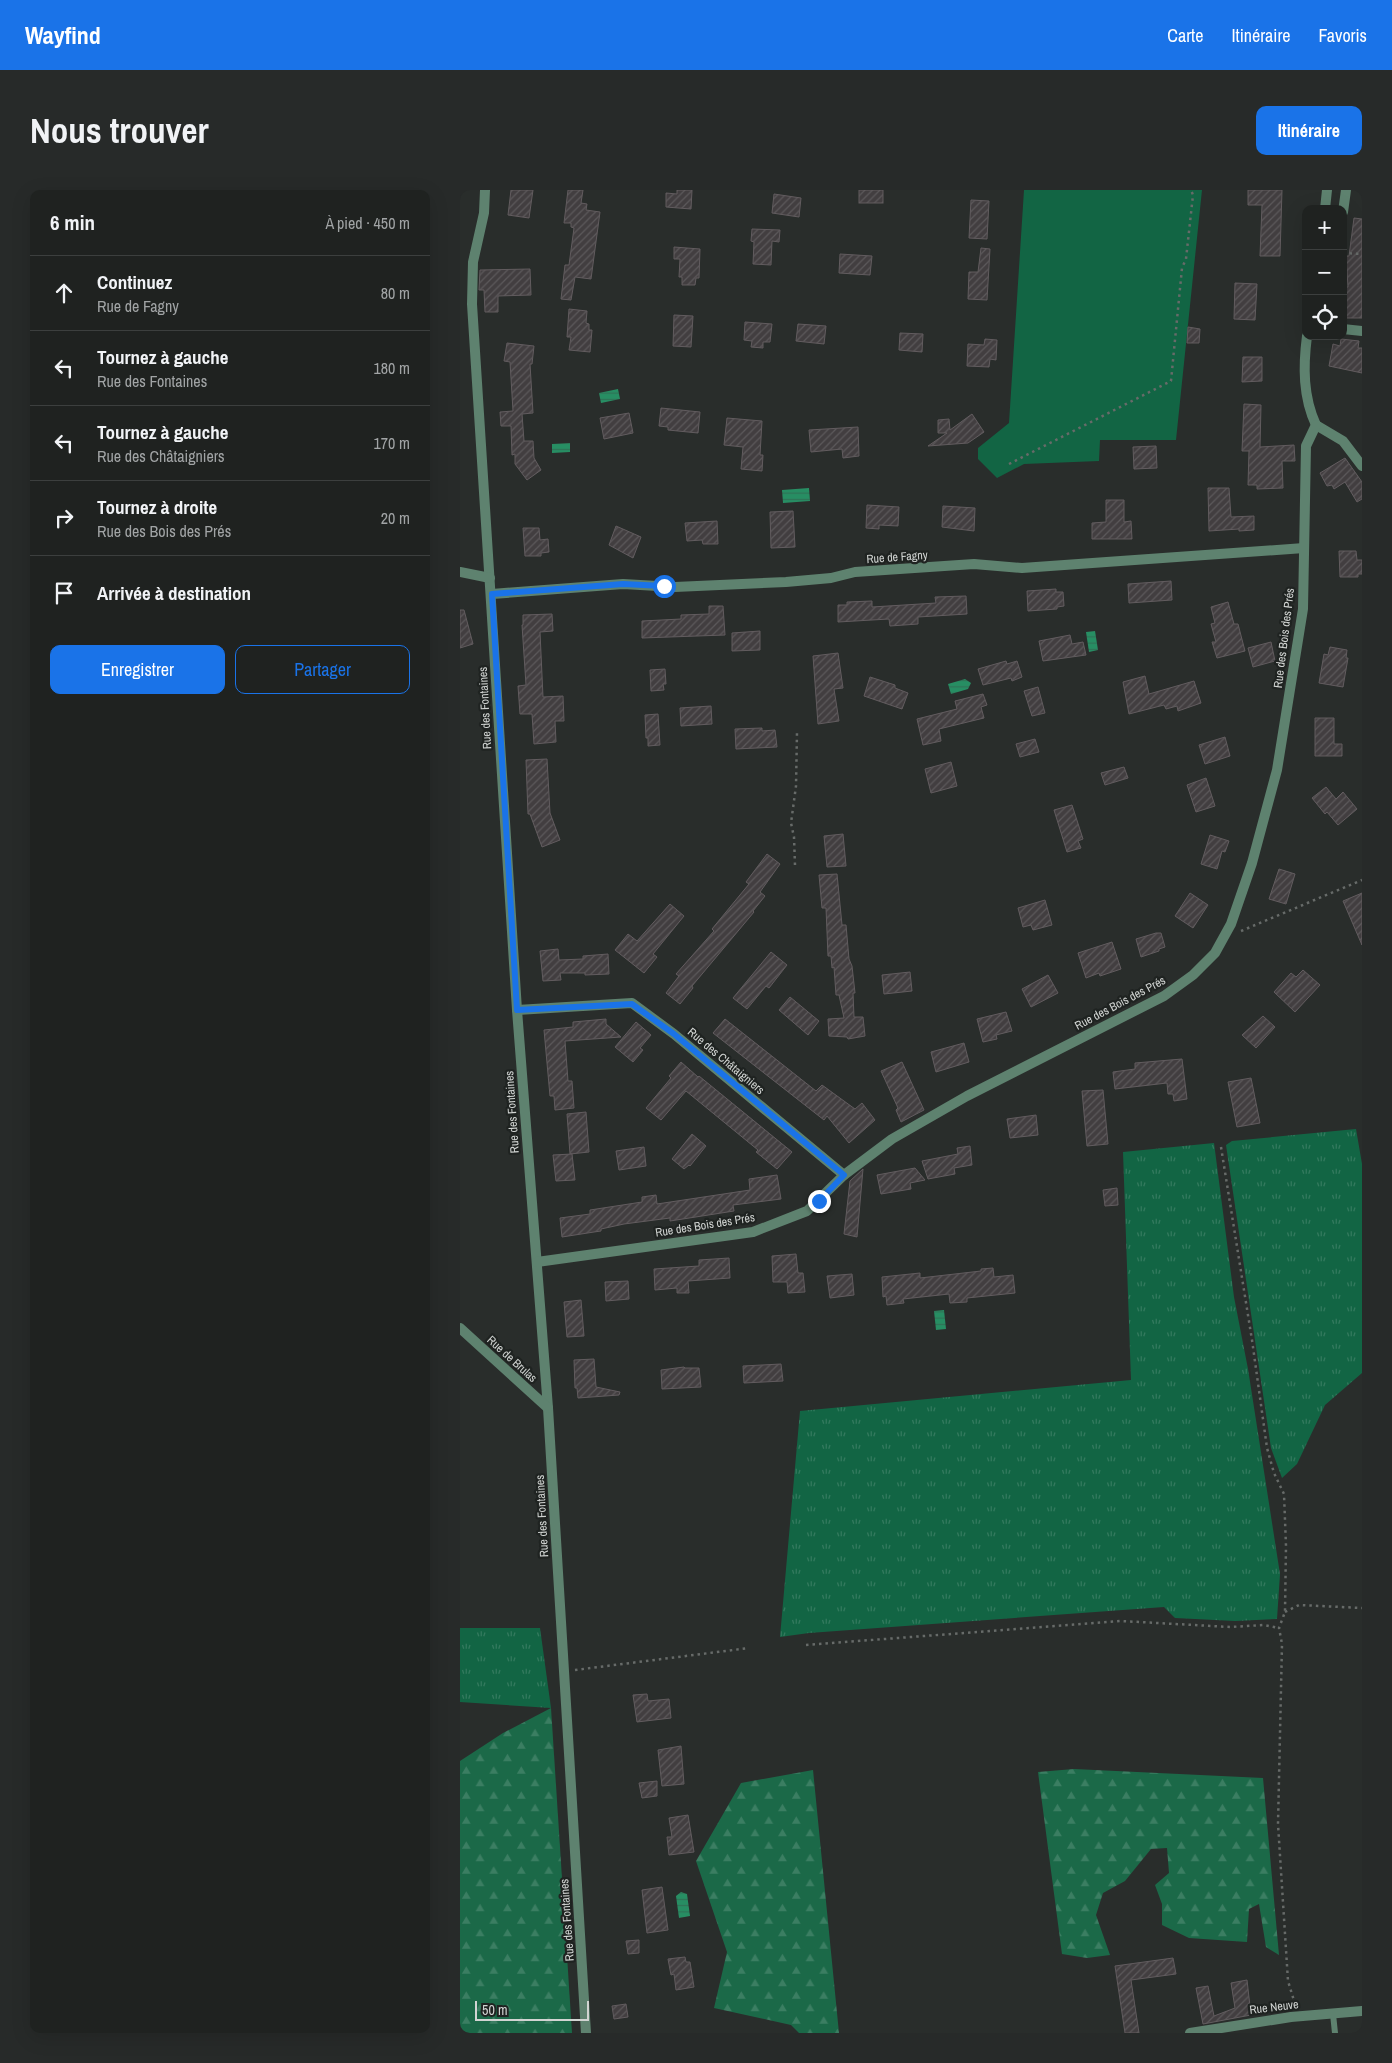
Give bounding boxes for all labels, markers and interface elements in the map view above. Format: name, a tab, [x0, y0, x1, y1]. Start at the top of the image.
text: Wayfind	[25, 19, 101, 51]
text: Carte	[1167, 23, 1203, 48]
text: Itinéraire	[1231, 23, 1291, 48]
text: Favoris	[1319, 23, 1367, 48]
button: Itinéraire	[1256, 106, 1362, 155]
text: Nous trouver	[30, 107, 209, 154]
map controls	[1302, 205, 1347, 340]
button: +	[1302, 205, 1347, 250]
text: 6 min	[50, 208, 95, 237]
text: À pied · 450 m	[325, 212, 410, 234]
button: −	[1302, 250, 1347, 295]
text: Continuez	[97, 269, 172, 295]
icon: ahead	[50, 279, 78, 307]
text: 80 m	[381, 282, 410, 304]
text: Rue de Fagny	[97, 295, 179, 317]
button: locate	[1302, 295, 1347, 340]
text: Tournez à gauche	[97, 344, 228, 370]
icon: left	[50, 354, 78, 382]
text: 180 m	[374, 357, 410, 379]
text: Rue des Fontaines	[97, 370, 207, 392]
text: Tournez à gauche	[97, 419, 228, 445]
icon: left	[50, 429, 78, 457]
text: 170 m	[374, 432, 410, 454]
text: Rue des Châtaigniers	[97, 445, 225, 467]
text: Tournez à droite	[97, 494, 217, 520]
icon: right	[50, 504, 78, 532]
text: 20 m	[381, 507, 410, 529]
text: Rue des Bois des Prés	[97, 520, 231, 542]
street label: Rue de Fagny	[866, 547, 928, 567]
route start	[653, 575, 676, 598]
icon: arrive	[50, 579, 78, 607]
text: Arrivée à destination	[97, 580, 251, 606]
street label: Rue des Bois des Prés	[1270, 587, 1298, 689]
button: Enregistrer	[50, 645, 225, 694]
button: Partager	[235, 645, 410, 694]
street label: Rue des Fontaines	[475, 666, 495, 750]
street label: Rue des Bois des Prés	[1072, 972, 1168, 1034]
street label: Rue des Châtaigniers	[684, 1024, 768, 1098]
street label: Rue des Fontaines	[501, 1070, 523, 1154]
route end	[808, 1190, 831, 1213]
street label: Rue des Bois des Prés	[654, 1209, 756, 1241]
street label: Rue de Brulas	[483, 1332, 541, 1386]
street label: Rue des Fontaines	[532, 1474, 552, 1558]
street label: Rue des Fontaines	[556, 1878, 578, 1962]
street label: Rue Neuve	[1249, 1996, 1299, 2018]
scale bar	[475, 1998, 589, 2021]
text: 50 m	[482, 2001, 508, 2019]

